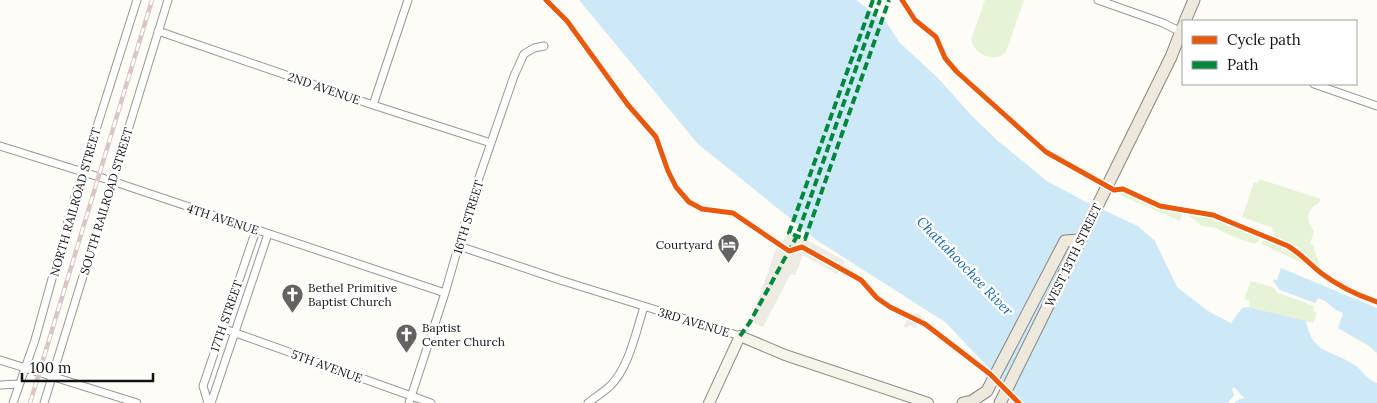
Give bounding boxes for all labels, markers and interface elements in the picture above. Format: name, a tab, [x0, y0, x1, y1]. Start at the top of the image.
legend	[1182, 20, 1357, 85]
text: Cycle path	[1227, 30, 1301, 49]
text: Path	[1227, 55, 1258, 74]
street label: 2ND AVENUE	[286, 69, 362, 107]
street label: SOUTH RAILROAD STREET	[76, 125, 136, 276]
street label: NORTH RAILROAD STREET	[47, 126, 104, 278]
street label: 16TH STREET	[450, 178, 486, 256]
street label: 4TH AVENUE	[185, 200, 261, 238]
street label: WEST 13TH STREET	[1042, 201, 1105, 309]
water label: Chattahoochee River	[913, 213, 1017, 320]
hotel icon: Courtyard	[717, 232, 741, 263]
place label: Courtyard	[656, 237, 713, 252]
street label: 17TH STREET	[207, 278, 245, 354]
place label: Bethel Primitive Baptist Church	[308, 280, 398, 309]
church icon: Bethel Primitive Baptist Church	[280, 282, 304, 313]
street label: 3RD AVENUE	[656, 304, 732, 340]
place label: Baptist Center Church	[422, 320, 505, 349]
church icon: Baptist Center Church	[394, 322, 418, 353]
street label: 5TH AVENUE	[289, 346, 365, 386]
scale bar	[22, 350, 154, 382]
text: 100 m	[30, 358, 71, 377]

